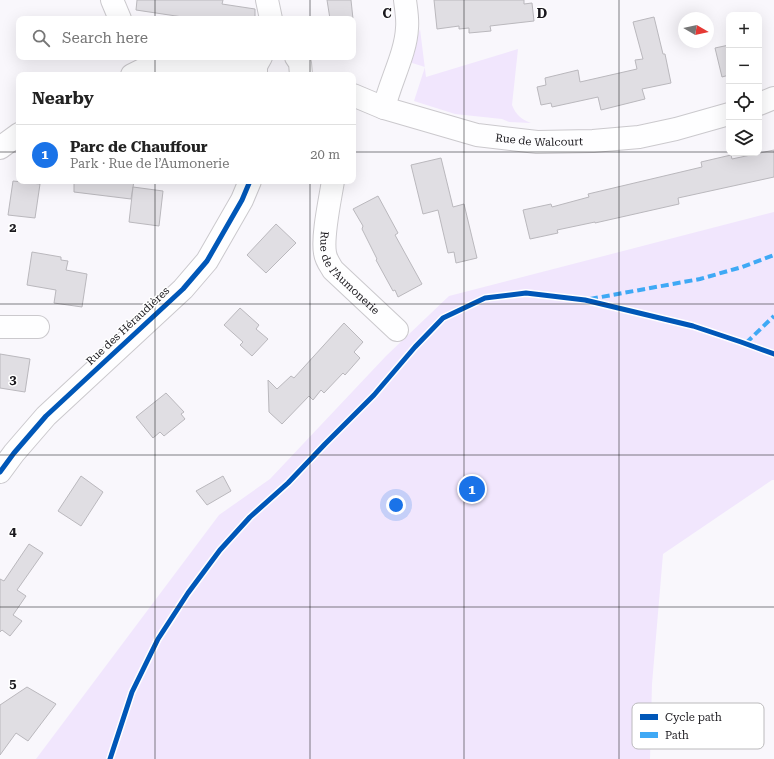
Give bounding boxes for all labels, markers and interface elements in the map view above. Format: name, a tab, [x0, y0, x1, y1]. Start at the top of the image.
text: C	[382, 6, 392, 21]
text: D	[537, 6, 547, 21]
north arrow	[678, 12, 714, 48]
map controls	[726, 12, 762, 156]
button: +	[726, 12, 762, 48]
search box	[16, 16, 356, 60]
icon: search	[30, 27, 52, 49]
text: Search here	[62, 29, 148, 47]
button: −	[726, 48, 762, 84]
button: locate	[726, 84, 762, 120]
text: Nearby	[32, 88, 94, 108]
button: layers	[726, 120, 762, 156]
street label: Rue de Walcourt	[495, 131, 583, 149]
text: Parc de Chauffour	[70, 138, 208, 156]
text: 1	[41, 147, 49, 162]
text: 20 m	[310, 147, 340, 162]
text: Park · Rue de l’Aumonerie	[70, 156, 229, 171]
text: 2	[9, 220, 17, 235]
street label: Rue de l’Aumonerie	[318, 231, 382, 317]
street label: Rue des Héraudières	[84, 284, 172, 368]
text: 3	[9, 372, 17, 387]
pin: 1	[459, 474, 485, 504]
your location	[386, 495, 406, 515]
text: 4	[9, 524, 17, 539]
text: 5	[9, 676, 17, 691]
legend	[632, 703, 764, 749]
text: Cycle path	[665, 711, 722, 724]
text: Path	[665, 729, 689, 742]

